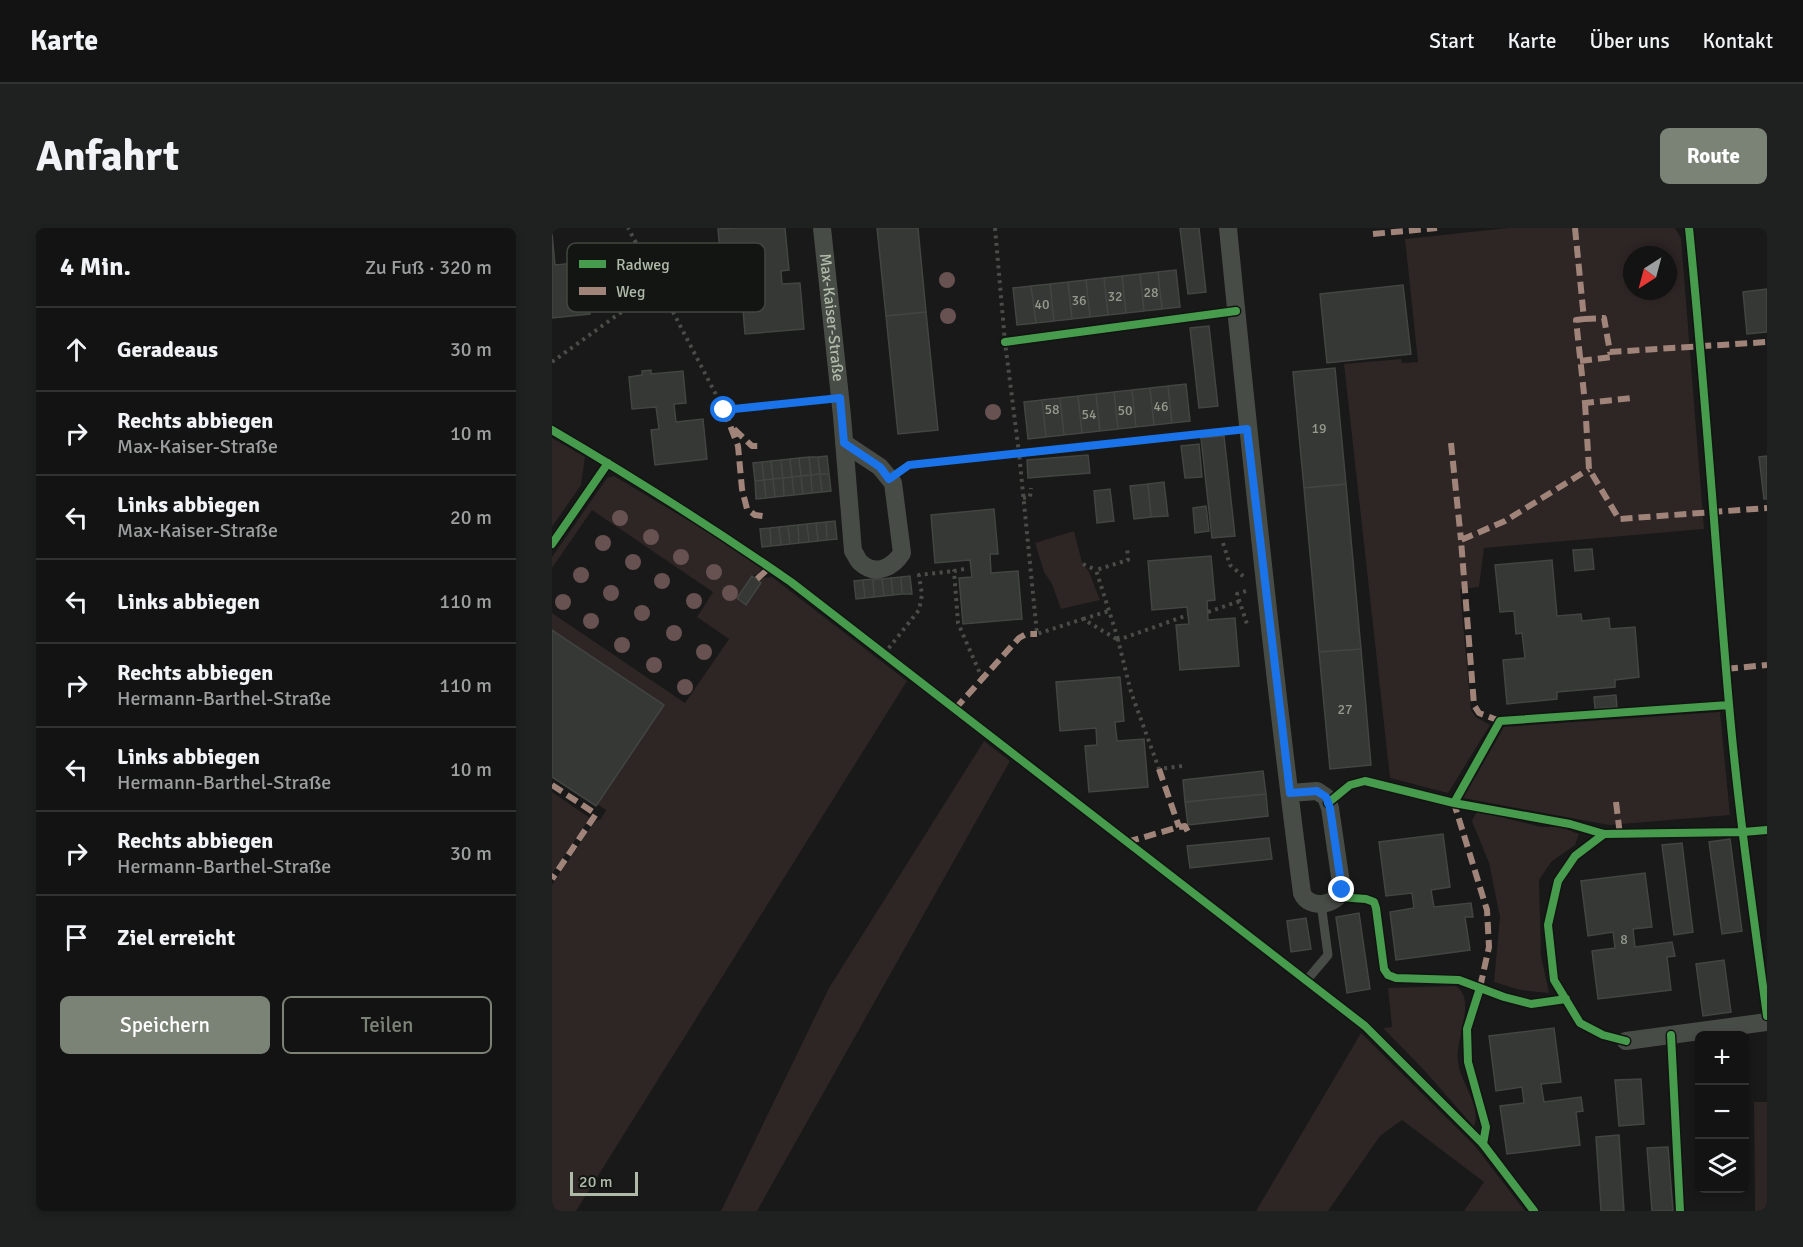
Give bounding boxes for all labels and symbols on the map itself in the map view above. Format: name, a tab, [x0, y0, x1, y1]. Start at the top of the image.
legend	[567, 243, 765, 312]
north arrow	[1623, 246, 1677, 300]
street label: Max-Kaiser-Straße	[815, 252, 848, 383]
text: Radweg	[616, 255, 670, 275]
text: Weg	[616, 282, 645, 302]
house number: 28	[1143, 284, 1159, 301]
house number: 32	[1107, 288, 1123, 305]
house number: 36	[1071, 292, 1087, 309]
house number: 40	[1034, 296, 1050, 313]
route start	[710, 396, 736, 422]
house number: 46	[1153, 398, 1169, 415]
house number: 58	[1044, 401, 1060, 418]
house number: 50	[1117, 402, 1133, 419]
house number: 54	[1081, 406, 1097, 423]
house number: 19	[1311, 420, 1327, 437]
house number: 27	[1337, 701, 1353, 718]
route end	[1328, 876, 1354, 902]
house number: 8	[1620, 931, 1628, 948]
scale bar	[570, 1169, 638, 1196]

